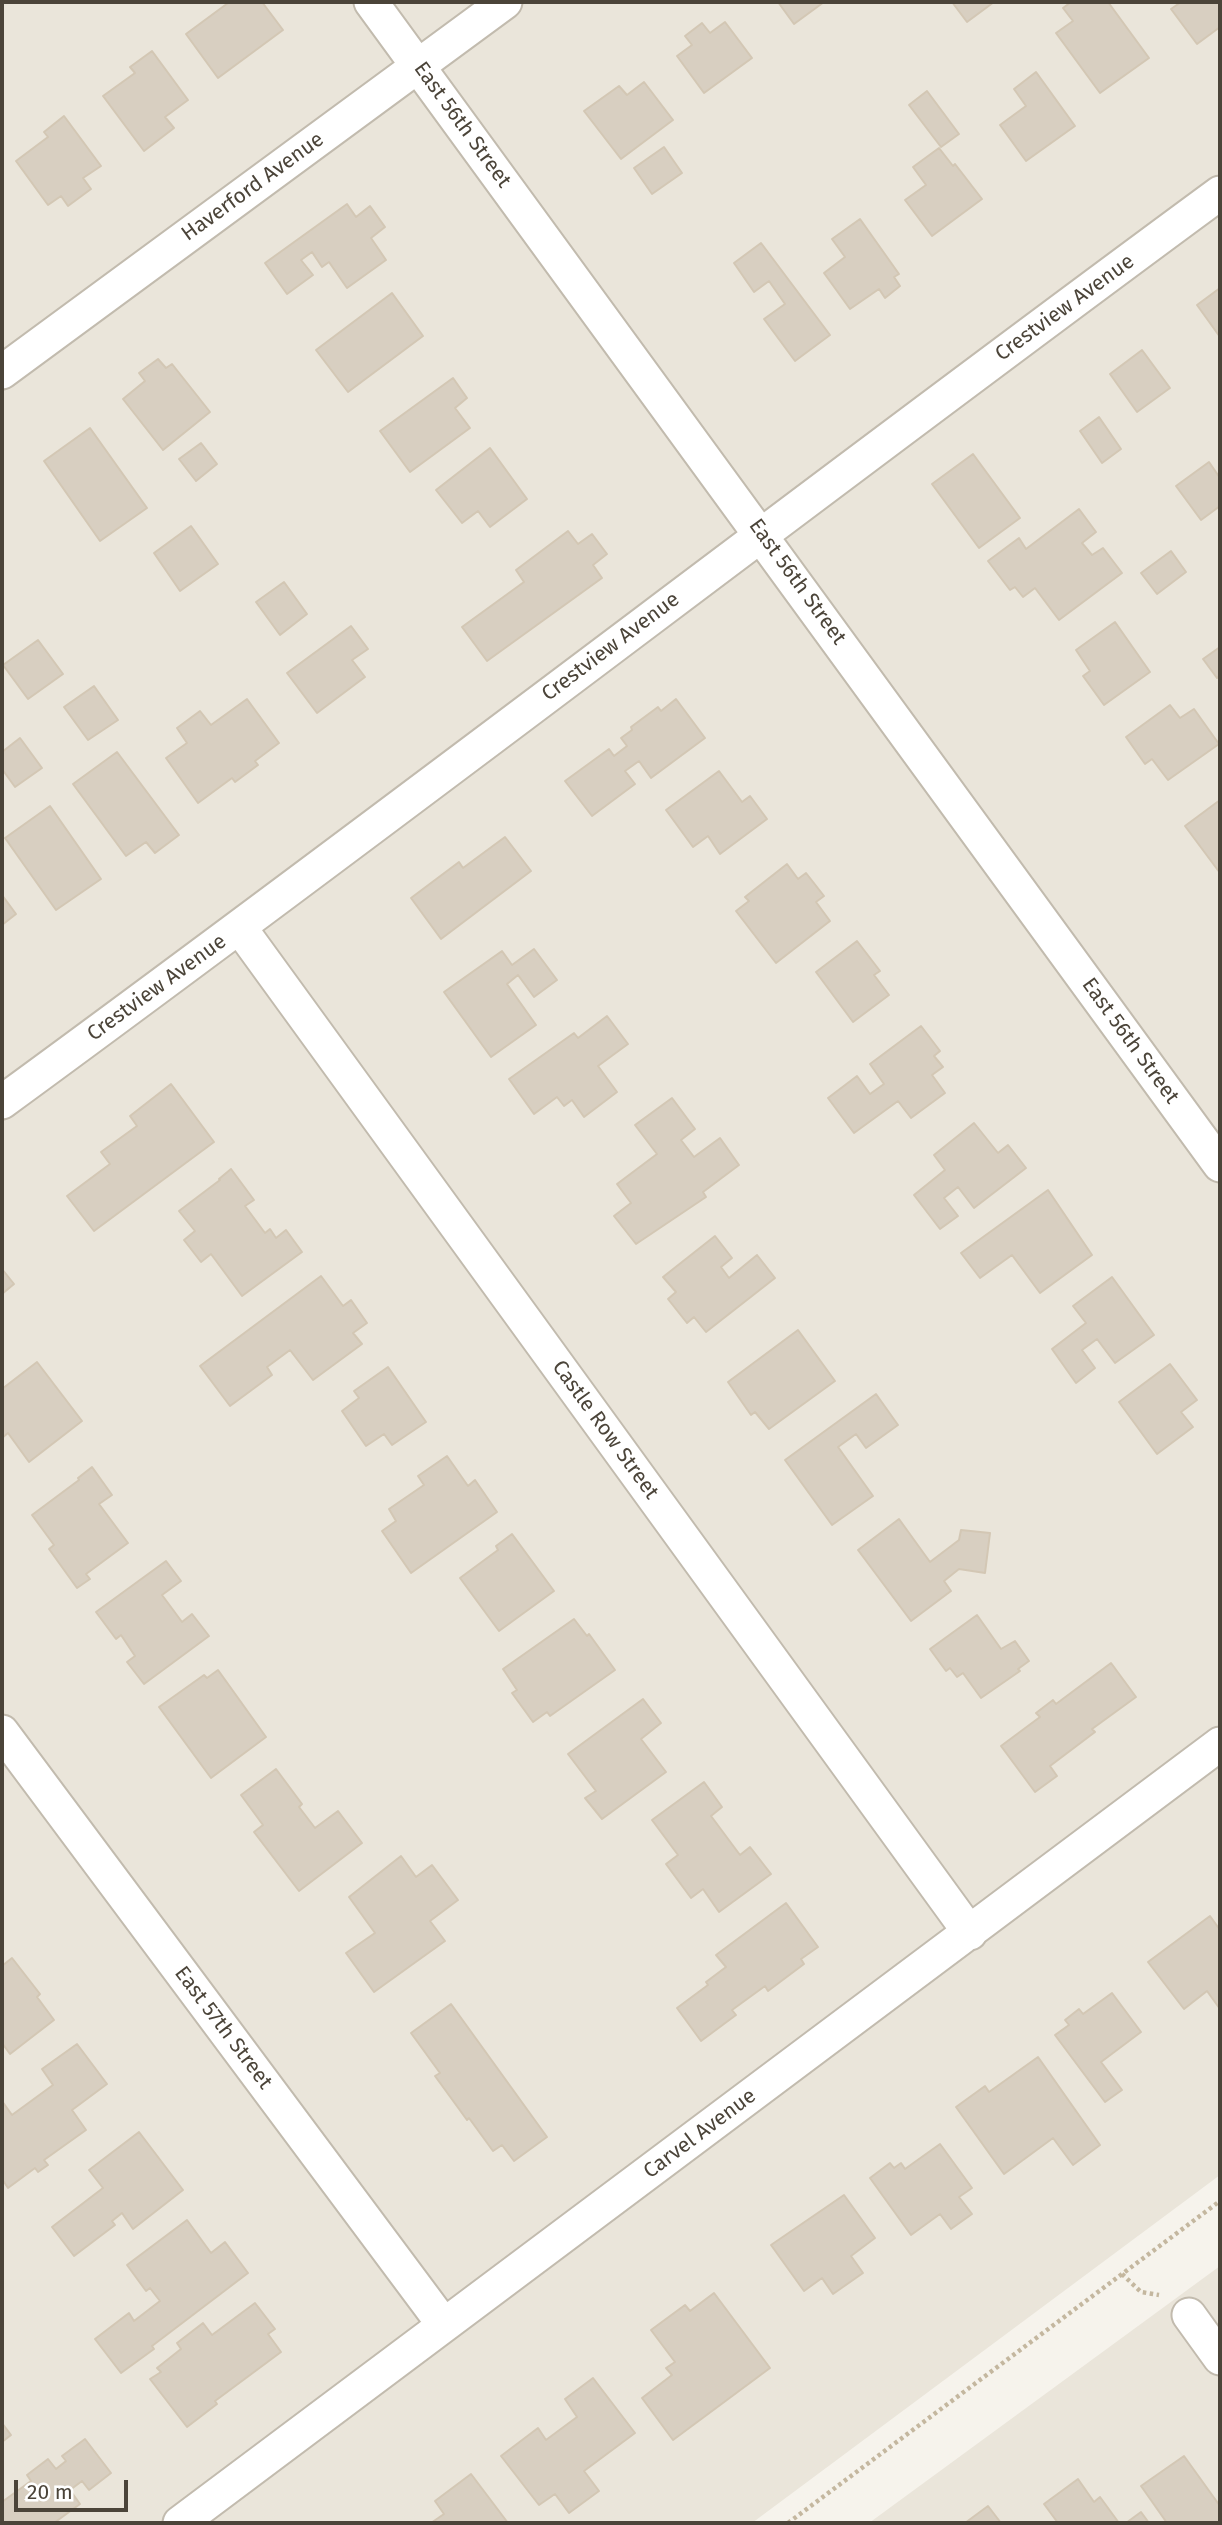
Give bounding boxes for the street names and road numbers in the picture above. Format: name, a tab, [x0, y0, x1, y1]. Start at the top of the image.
street label: East 56th Street	[408, 57, 516, 193]
street label: Haverford Avenue	[177, 127, 329, 247]
street label: Crestview Avenue	[991, 249, 1139, 367]
street label: East 56th Street	[743, 514, 851, 650]
street label: Crestview Avenue	[537, 587, 685, 707]
street label: Crestview Avenue	[83, 929, 231, 1047]
street label: East 56th Street	[1076, 973, 1184, 1109]
street label: Castle Row Street	[546, 1356, 664, 1504]
street label: East 57th Street	[169, 1962, 277, 2094]
street label: Carvel Avenue	[639, 2084, 761, 2184]

